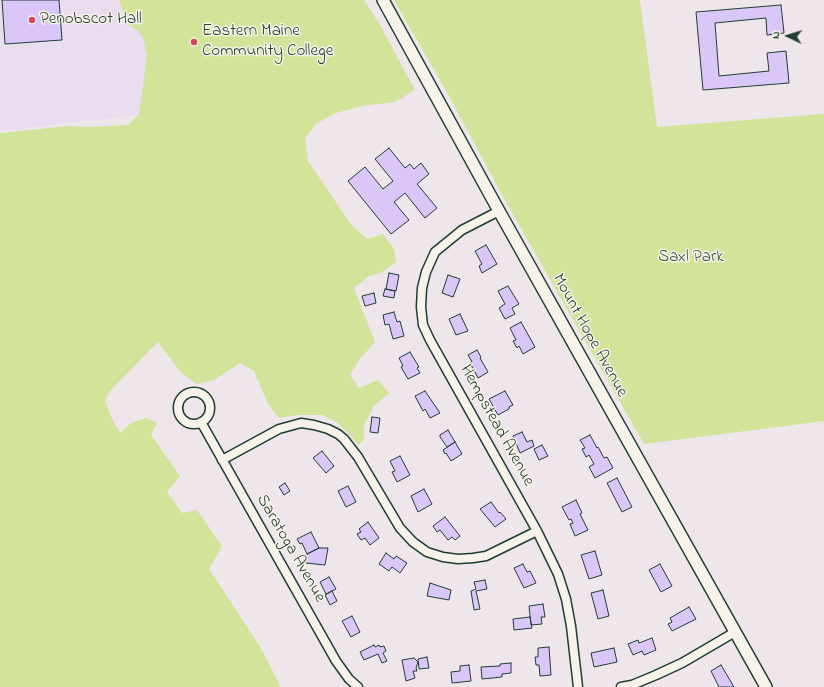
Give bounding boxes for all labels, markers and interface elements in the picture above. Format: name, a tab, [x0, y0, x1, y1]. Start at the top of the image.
place label: Penobscot Hall	[40, 10, 142, 30]
marker: Penobscot Hall	[27, 15, 37, 25]
north arrow	[768, 16, 808, 56]
place label: Eastern Maine Community College	[202, 22, 333, 62]
text: N	[768, 31, 784, 39]
marker: Eastern Maine Community College	[189, 37, 199, 47]
park label: Saxl Park	[658, 248, 724, 268]
street label: Mount Hope Avenue	[547, 271, 631, 401]
street label: Hempstead Avenue	[454, 362, 538, 490]
street label: Saratoga Avenue	[251, 492, 329, 606]

